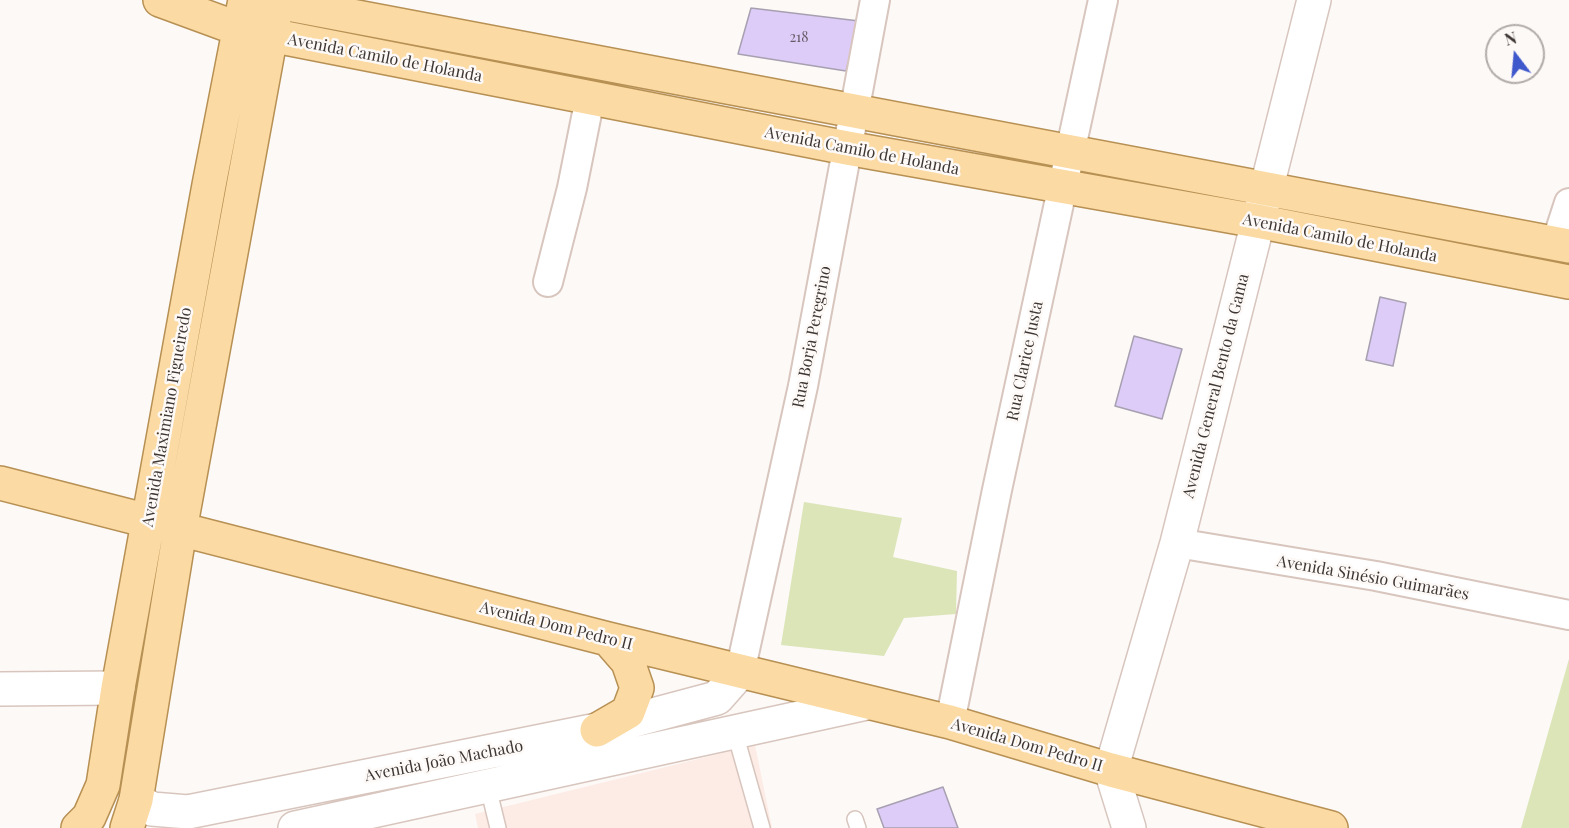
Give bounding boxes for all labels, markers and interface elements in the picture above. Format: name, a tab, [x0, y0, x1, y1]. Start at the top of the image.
north arrow	[1485, 24, 1545, 84]
text: N	[1502, 26, 1519, 50]
street label: Avenida Camilo de Holanda	[286, 30, 484, 86]
house number: 218	[789, 30, 809, 46]
street label: Avenida Camilo de Holanda	[763, 123, 961, 179]
street label: Avenida Camilo de Holanda	[1241, 210, 1439, 266]
street label: Rua Borja Peregrino	[789, 264, 835, 410]
street label: Avenida General Bento da Gama	[1179, 272, 1253, 500]
street label: Rua Clarice Justa	[1003, 299, 1047, 423]
street label: Avenida Maximiano Figueiredo	[138, 306, 196, 528]
street label: Avenida Sinésio Guimarães	[1275, 552, 1471, 604]
street label: Avenida Dom Pedro II	[478, 598, 634, 654]
street label: Avenida Dom Pedro II	[949, 714, 1105, 776]
street label: Avenida João Machado	[363, 736, 525, 786]

